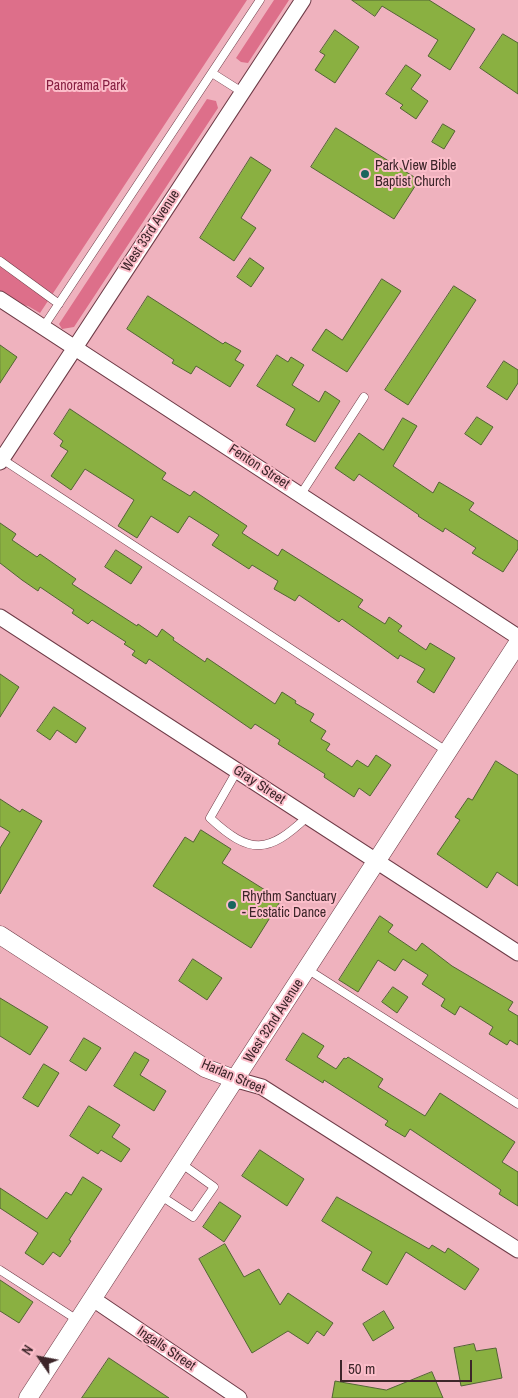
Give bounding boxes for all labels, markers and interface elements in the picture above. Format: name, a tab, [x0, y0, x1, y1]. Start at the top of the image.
park label: Panorama Park	[46, 78, 126, 94]
place label: Park View Bible Baptist Church	[375, 158, 456, 190]
marker: Park View Bible Baptist Church	[359, 168, 371, 180]
street label: West 33rd Avenue	[118, 187, 184, 275]
street label: Fenton Street	[225, 441, 293, 493]
street label: Gray Street	[230, 762, 288, 808]
place label: Rhythm Sanctuary - Ecstatic Dance	[242, 889, 336, 922]
marker: Rhythm Sanctuary - Ecstatic Dance	[226, 899, 238, 911]
street label: West 32nd Avenue	[241, 976, 307, 1066]
street label: Harlan Street	[199, 1056, 267, 1098]
street label: Ingalls Street	[134, 1323, 198, 1375]
north arrow	[15, 1333, 65, 1383]
text: N	[18, 1341, 37, 1358]
scale bar	[343, 1350, 476, 1382]
text: 50 m	[348, 1358, 375, 1379]

